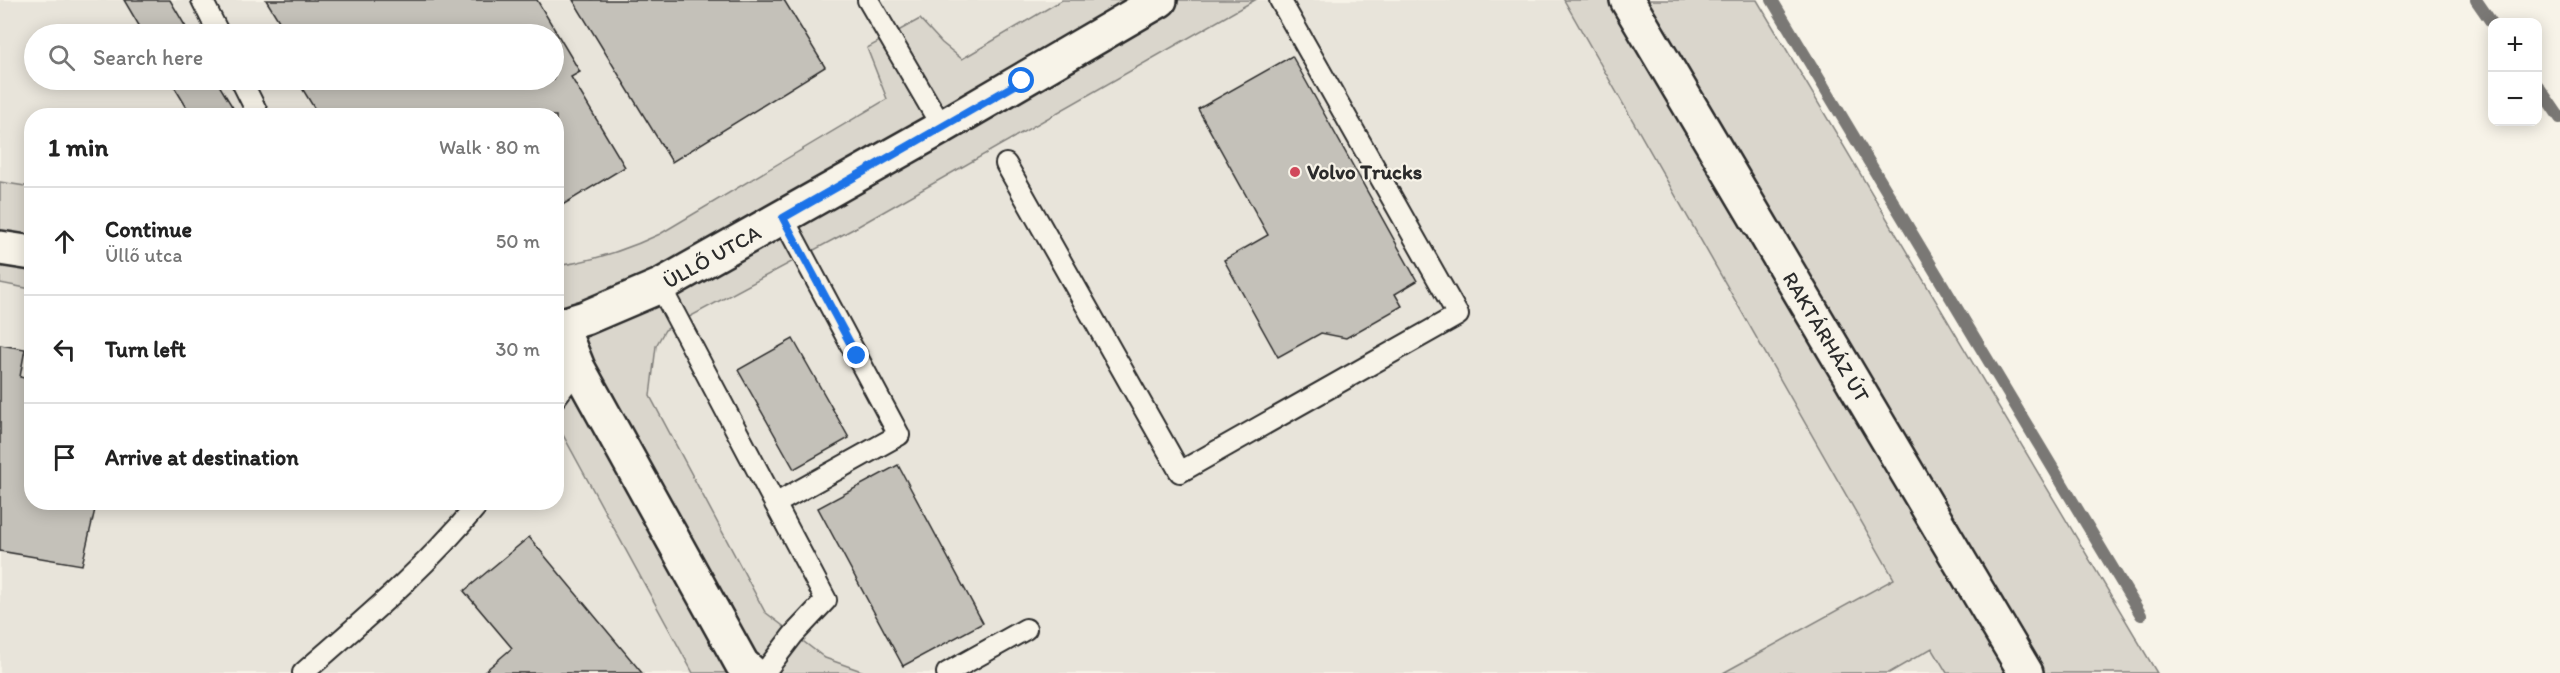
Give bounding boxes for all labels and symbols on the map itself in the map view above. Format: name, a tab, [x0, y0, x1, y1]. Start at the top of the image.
route start	[1008, 67, 1034, 93]
place label: Volvo Trucks	[1307, 159, 1422, 184]
marker: Volvo Trucks	[1288, 165, 1302, 179]
street label: ÜLLŐ UTCA	[659, 219, 765, 294]
street label: RAKTÁRHÁZ ÚT	[1778, 267, 1875, 407]
route end	[843, 342, 869, 368]

